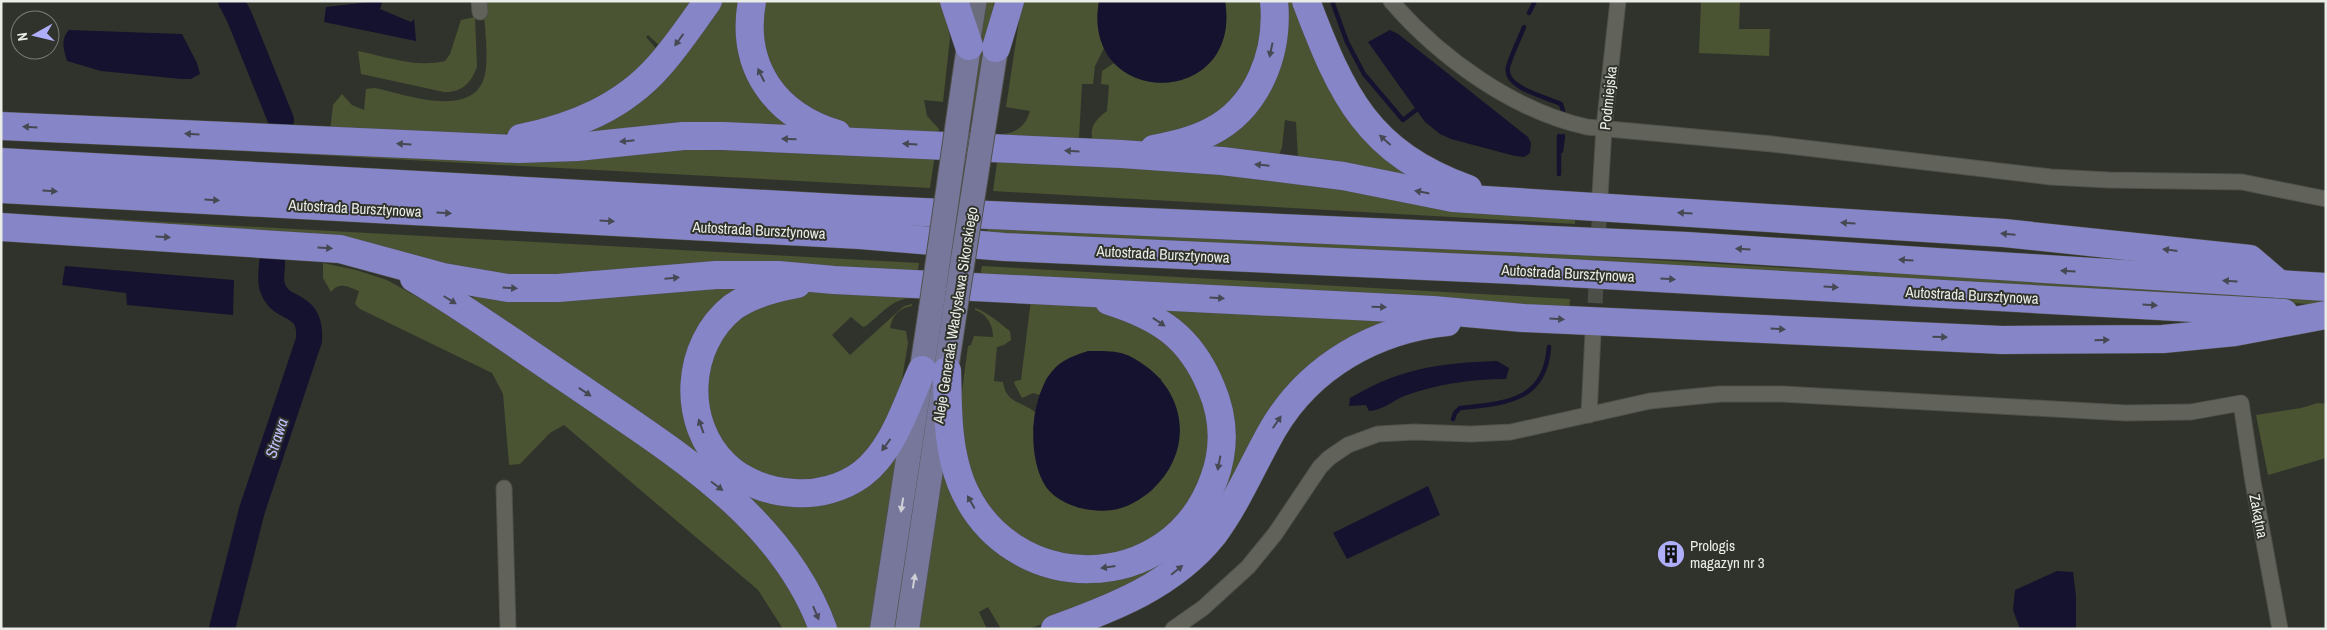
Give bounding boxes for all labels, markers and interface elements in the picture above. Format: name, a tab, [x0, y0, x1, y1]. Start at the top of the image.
north arrow	[10, 10, 60, 60]
text: N	[13, 31, 32, 42]
one-way arrow	[674, 34, 684, 47]
one-way arrow	[1267, 42, 1275, 57]
street label: Podmiejska	[1594, 65, 1622, 131]
one-way arrow	[757, 68, 765, 82]
one-way arrow	[22, 122, 38, 130]
one-way arrow	[184, 130, 200, 138]
one-way arrow	[781, 134, 797, 142]
one-way arrow	[1379, 134, 1391, 146]
one-way arrow	[619, 137, 635, 145]
one-way arrow	[902, 139, 918, 147]
one-way arrow	[396, 140, 412, 148]
one-way arrow	[1064, 147, 1080, 155]
one-way arrow	[1254, 161, 1270, 169]
one-way arrow	[1414, 187, 1430, 195]
one-way arrow	[42, 188, 58, 196]
street label: Autostrada Bursztynowa	[287, 194, 422, 222]
one-way arrow	[204, 196, 220, 204]
street label: Aleje Generała Władysława Sikorskiego	[927, 205, 983, 426]
one-way arrow	[437, 209, 453, 217]
one-way arrow	[1677, 209, 1693, 217]
street label: Autostrada Bursztynowa	[691, 216, 826, 244]
one-way arrow	[599, 218, 615, 226]
one-way arrow	[1839, 219, 1855, 227]
one-way arrow	[2000, 229, 2016, 237]
one-way arrow	[155, 233, 171, 241]
street label: Autostrada Bursztynowa	[1095, 240, 1230, 268]
one-way arrow	[317, 244, 333, 252]
one-way arrow	[1735, 245, 1751, 253]
one-way arrow	[2162, 246, 2178, 254]
one-way arrow	[1897, 256, 1913, 264]
street label: Autostrada Bursztynowa	[1500, 259, 1635, 287]
one-way arrow	[2059, 266, 2075, 274]
one-way arrow	[665, 274, 681, 282]
one-way arrow	[1660, 275, 1676, 283]
one-way arrow	[2222, 277, 2238, 285]
street label: Autostrada Bursztynowa	[1904, 281, 2039, 309]
one-way arrow	[503, 284, 519, 292]
one-way arrow	[1823, 284, 1839, 292]
one-way arrow	[1209, 294, 1225, 302]
one-way arrow	[444, 296, 457, 305]
one-way arrow	[2142, 302, 2158, 310]
one-way arrow	[1371, 303, 1387, 311]
one-way arrow	[1549, 315, 1565, 323]
one-way arrow	[1152, 317, 1166, 326]
one-way arrow	[1770, 326, 1786, 334]
one-way arrow	[1932, 334, 1948, 342]
one-way arrow	[2095, 336, 2111, 344]
one-way arrow	[578, 387, 591, 396]
water label: Strawa	[259, 415, 293, 461]
one-way arrow	[1273, 416, 1282, 429]
one-way arrow	[697, 418, 704, 433]
one-way arrow	[881, 438, 891, 452]
one-way arrow	[1214, 455, 1222, 471]
one-way arrow	[710, 481, 724, 491]
street label: Zakątna	[2244, 492, 2274, 540]
one-way arrow	[967, 495, 975, 509]
one-way arrow	[897, 497, 905, 513]
place label: Prologis magazyn nr 3	[1690, 535, 1765, 573]
building icon: Prologis magazyn nr 3	[1656, 539, 1686, 569]
one-way arrow	[1100, 563, 1116, 571]
one-way arrow	[1170, 564, 1183, 575]
one-way arrow	[910, 572, 918, 588]
one-way arrow	[813, 606, 821, 620]

